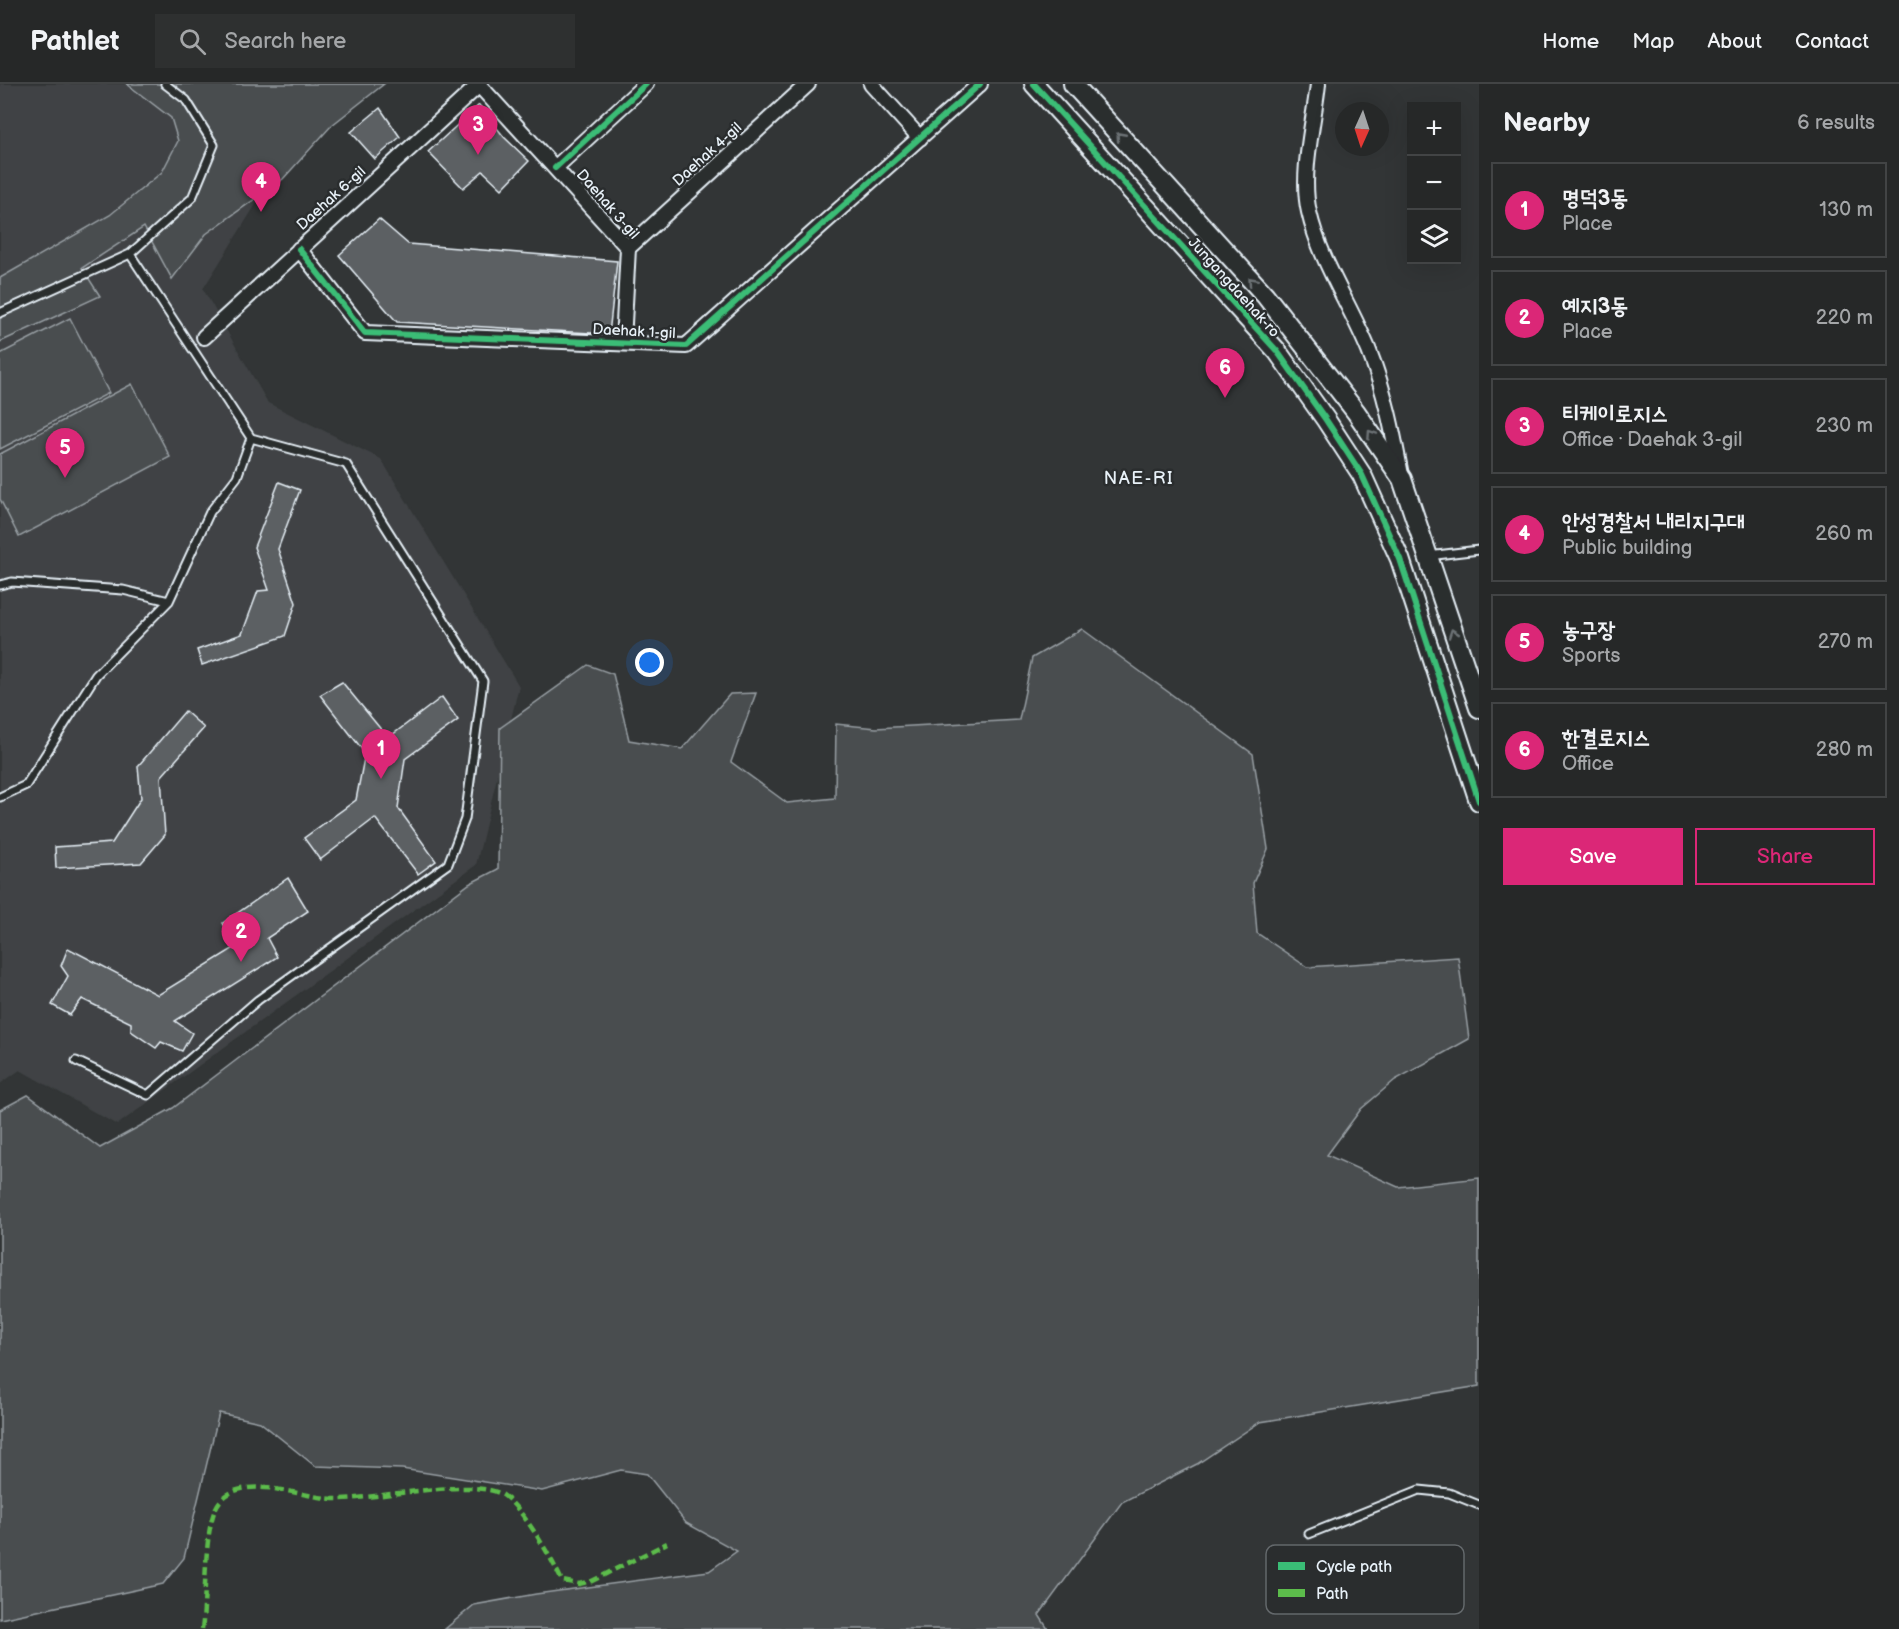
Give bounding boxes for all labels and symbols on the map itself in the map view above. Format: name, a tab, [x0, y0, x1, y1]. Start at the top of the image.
north arrow	[1335, 102, 1389, 156]
pin: 3	[458, 106, 498, 155]
street label: Daehak 4-gil	[669, 118, 746, 190]
one-way arrow	[1116, 133, 1127, 143]
pin: 4	[242, 162, 280, 212]
street label: Daehak 6-gil	[293, 162, 370, 234]
street label: Daehak 3-gil	[572, 165, 643, 243]
street label: Jungangdaehak-ro	[1184, 233, 1284, 341]
one-way arrow	[1248, 277, 1259, 287]
street label: Daehak 1-gil	[592, 320, 676, 343]
pin: 6	[1206, 348, 1244, 398]
pin: 5	[46, 428, 84, 478]
one-way arrow	[1367, 430, 1378, 441]
district label: NAE-RI	[1104, 468, 1174, 489]
one-way arrow	[1448, 628, 1461, 639]
your location	[635, 648, 664, 677]
pin: 1	[362, 730, 400, 779]
pin: 2	[222, 912, 260, 962]
legend	[1266, 1545, 1464, 1614]
text: Cycle path	[1316, 1558, 1392, 1577]
text: Path	[1316, 1585, 1348, 1604]

